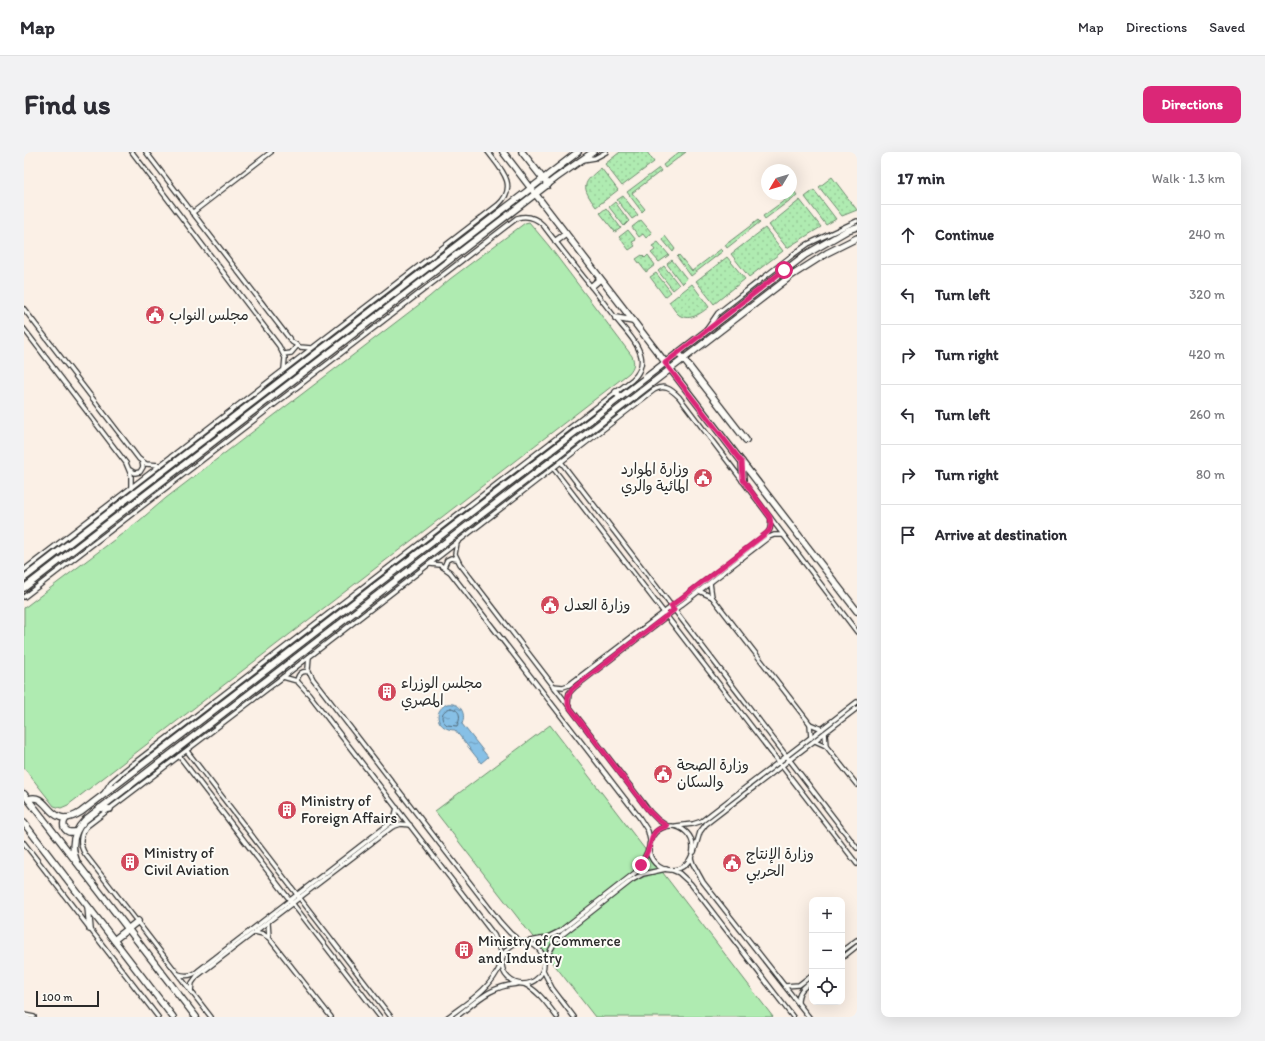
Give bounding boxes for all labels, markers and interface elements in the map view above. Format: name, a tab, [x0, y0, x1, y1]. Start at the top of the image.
text: Map	[20, 16, 55, 39]
text: Map	[1078, 19, 1104, 36]
text: Directions	[1126, 19, 1187, 36]
text: Saved	[1209, 19, 1245, 36]
button: Directions	[1143, 86, 1241, 123]
text: Find us	[24, 87, 111, 121]
north arrow	[761, 164, 797, 200]
text: 17 min	[897, 168, 945, 188]
text: Walk · 1.3 km	[1152, 171, 1225, 186]
icon: ahead	[897, 224, 919, 246]
text: Continue	[935, 226, 994, 244]
text: 240 m	[1188, 227, 1225, 242]
route start	[775, 261, 793, 279]
icon: left	[897, 284, 919, 306]
text: Turn left	[935, 286, 990, 304]
text: 320 m	[1189, 287, 1225, 302]
public building icon: مجلس النواب	[144, 304, 166, 326]
place label: مجلس النواب	[169, 306, 249, 325]
icon: right	[897, 344, 919, 366]
text: Turn right	[935, 346, 999, 364]
text: 420 m	[1188, 347, 1225, 362]
icon: left	[897, 404, 919, 426]
text: Turn left	[935, 406, 990, 424]
text: 260 m	[1189, 407, 1225, 422]
place label: وزارة الموارد المائية والري	[621, 460, 689, 497]
icon: right	[897, 464, 919, 486]
text: Turn right	[935, 466, 999, 484]
public building icon: وزارة الموارد المائية والري	[692, 467, 714, 489]
text: 80 m	[1196, 467, 1225, 482]
icon: arrive	[897, 524, 919, 546]
text: Arrive at destination	[935, 526, 1067, 544]
public building icon: وزارة العدل	[539, 594, 561, 616]
place label: وزارة العدل	[564, 596, 630, 614]
place label: مجلس الوزراء المصري	[401, 674, 483, 711]
building icon: مجلس الوزراء المصري	[376, 681, 398, 703]
place label: وزارة الصحة والسكان	[677, 756, 749, 792]
public building icon: وزارة الصحة والسكان	[652, 763, 674, 785]
place label: Ministry of Foreign Affairs	[301, 792, 397, 827]
building icon: Ministry of Foreign Affairs	[276, 799, 298, 821]
place label: Ministry of Civil Aviation	[144, 844, 229, 879]
place label: وزارة الإنتاج الحربي	[746, 845, 814, 884]
building icon: Ministry of Civil Aviation	[119, 851, 141, 873]
public building icon: وزارة الإنتاج الحربي	[721, 852, 743, 874]
route end	[632, 856, 650, 874]
map controls	[809, 897, 845, 1005]
button: +	[809, 897, 845, 933]
place label: Ministry of Commerce and Industry	[478, 932, 621, 967]
button: −	[809, 933, 845, 969]
building icon: Ministry of Commerce and Industry	[453, 939, 475, 961]
button: locate	[809, 969, 845, 1005]
scale bar	[36, 989, 99, 1008]
text: 100 m	[42, 991, 72, 1004]

